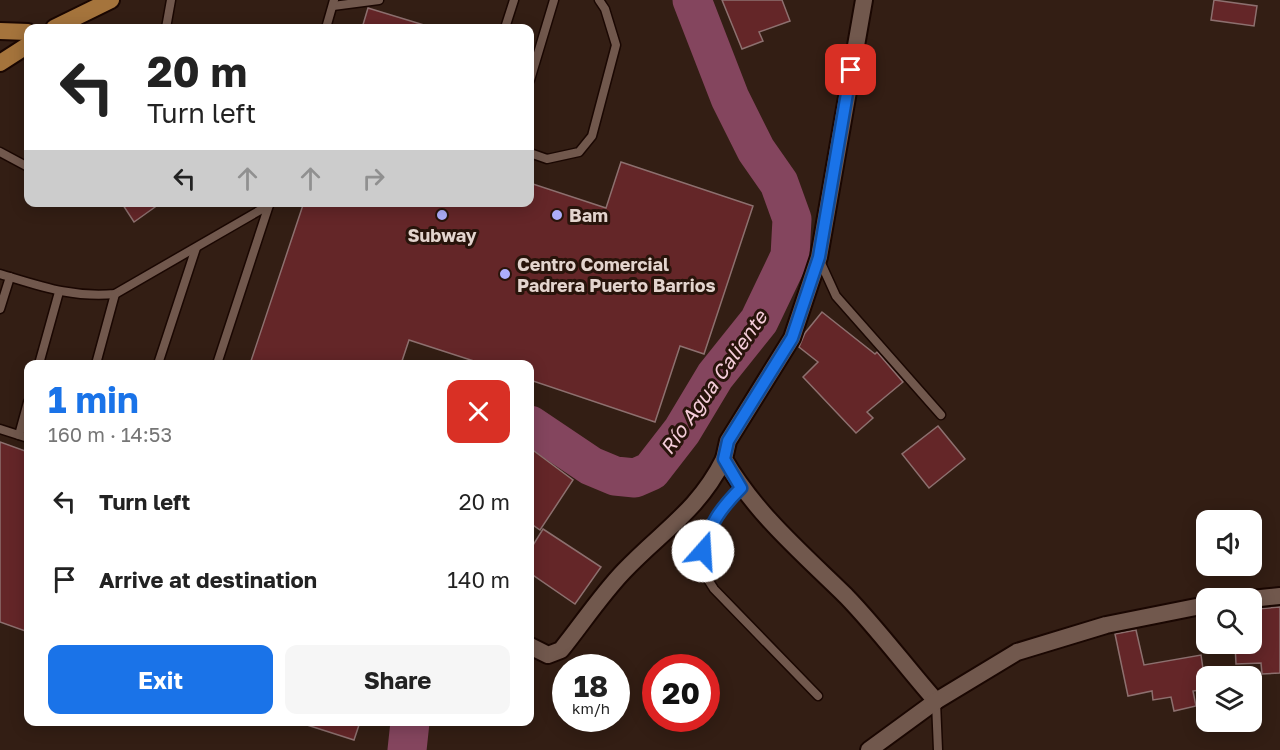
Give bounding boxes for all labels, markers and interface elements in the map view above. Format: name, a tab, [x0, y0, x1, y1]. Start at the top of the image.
pin	[825, 44, 876, 95]
text: 20 m	[147, 46, 247, 96]
icon: left	[48, 48, 126, 126]
icon: arrive	[834, 53, 867, 86]
text: Turn left	[147, 97, 256, 129]
icon: left	[168, 162, 201, 195]
icon: ahead	[231, 162, 264, 195]
icon: ahead	[294, 162, 327, 195]
icon: right	[357, 162, 390, 195]
place label: Bam	[569, 204, 608, 226]
marker: Subway	[435, 208, 449, 222]
marker: Bam	[550, 208, 564, 222]
place label: Subway	[407, 224, 477, 246]
place label: Centro Comercial Padrera Puerto Barrios	[517, 253, 716, 296]
marker: Centro Comercial Padrera Puerto Barrios	[498, 267, 512, 281]
water label: Río Agua Caliente	[654, 304, 773, 459]
text: 1 min	[48, 378, 139, 421]
button: close	[447, 380, 510, 443]
text: 160 m · 14:53	[48, 422, 172, 446]
icon: left	[48, 485, 81, 518]
text: Turn left	[99, 488, 190, 515]
text: 20 m	[459, 488, 510, 515]
map controls	[1196, 510, 1262, 732]
button: sound	[1196, 510, 1262, 576]
position arrow	[671, 519, 735, 583]
icon: arrive	[48, 563, 81, 596]
text: Arrive at destination	[99, 566, 317, 593]
text: 140 m	[447, 566, 510, 593]
button: search	[1196, 588, 1262, 654]
button: Exit	[48, 645, 273, 714]
button: Share	[285, 645, 510, 714]
speed limit sign: 20	[642, 654, 720, 732]
button: layers	[1196, 666, 1262, 732]
text: 18	[574, 668, 608, 704]
text: km/h	[572, 699, 610, 717]

